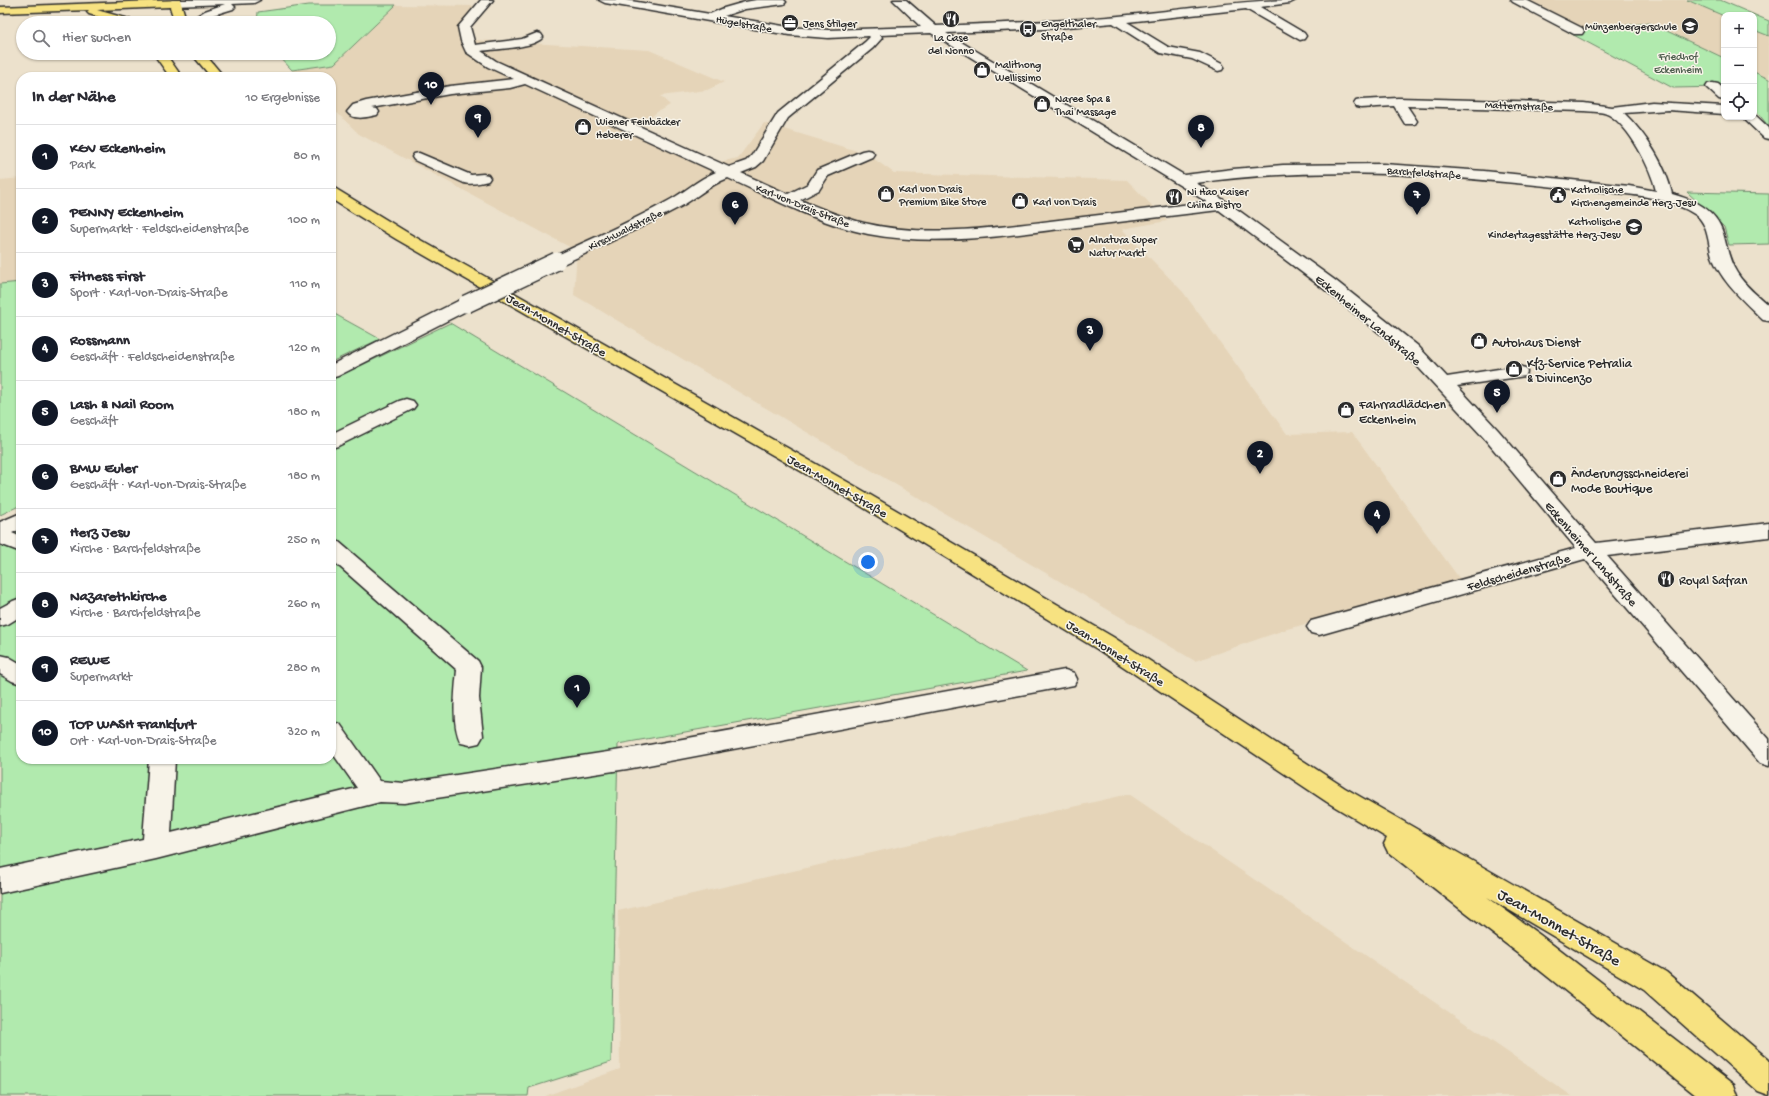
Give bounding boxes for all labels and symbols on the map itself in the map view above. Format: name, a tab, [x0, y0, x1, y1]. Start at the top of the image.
restaurant icon: La Case del Nonno	[941, 9, 961, 29]
office icon: Jens Stilger	[780, 13, 800, 33]
street label: Hügelstraße	[715, 14, 773, 36]
school or university icon: Münzenbergerschule	[1680, 16, 1700, 36]
place label: Jens Stilger	[803, 19, 858, 31]
bus stop icon: Engelthaler Straße	[1018, 19, 1038, 39]
place label: Engelthaler Straße	[1041, 19, 1097, 44]
place label: Münzenbergerschule	[1585, 22, 1677, 34]
place label: La Case del Nonno	[928, 33, 974, 58]
park label: Friedhof Eckenheim	[1654, 51, 1702, 77]
shop icon: Malithong Wellissimo	[972, 60, 992, 80]
place label: Malithong Wellissimo	[995, 60, 1042, 85]
pin: 10	[418, 72, 444, 105]
shop icon: Naree Spa & Thai Massage	[1032, 94, 1052, 114]
place label: Naree Spa & Thai Massage	[1054, 94, 1116, 119]
street label: Matternstraße	[1485, 100, 1554, 114]
pin: 9	[465, 105, 491, 138]
pin: 8	[1188, 115, 1214, 148]
shop icon: Wiener Feinbäcker Heberer	[573, 117, 593, 137]
place label: Wiener Feinbäcker Heberer	[596, 117, 681, 142]
street label: Barchfeldstraße	[1385, 164, 1462, 183]
pin: 7	[1404, 182, 1430, 215]
street label: Karl-von-Drais-Straße	[754, 183, 851, 231]
shop icon: Karl von Drais Premium Bike Store	[876, 184, 896, 204]
place label: Karl von Drais Premium Bike Store	[898, 184, 987, 209]
public building icon: Katholische Kirchengemeinde Herz-Jesu	[1548, 185, 1568, 205]
place label: Katholische Kirchengemeinde Herz-Jesu	[1571, 185, 1697, 210]
restaurant icon: Ni Hao Kaiser China Bistro	[1164, 187, 1184, 207]
place label: Ni Hao Kaiser China Bistro	[1187, 187, 1249, 212]
shop icon: Karl von Drais	[1010, 191, 1030, 211]
pin: 6	[722, 192, 748, 225]
place label: Karl von Drais	[1033, 197, 1097, 209]
street label: Kirschwaldstraße	[587, 208, 665, 254]
place label: Katholische Kindertagesstätte Herz-Jesu	[1488, 217, 1621, 242]
school or university icon: Katholische Kindertagesstätte Herz-Jesu	[1624, 217, 1644, 237]
supermarket icon: Alnatura Super Natur Markt	[1066, 235, 1086, 255]
place label: Alnatura Super Natur Markt	[1089, 235, 1158, 260]
street label: Eckenheimer Landstraße	[1311, 272, 1424, 370]
street label: Jean-Monnet-Straße	[503, 291, 609, 361]
pin: 3	[1077, 318, 1103, 351]
shop icon: Autohaus Dienst	[1469, 331, 1489, 351]
place label: Autohaus Dienst	[1492, 336, 1582, 351]
place label: Kfz-Service Petralia & Divincenzo	[1527, 357, 1633, 387]
shop icon: Kfz-Service Petralia & Divincenzo	[1504, 359, 1524, 379]
pin: 5	[1484, 380, 1510, 413]
place label: Fahrradlädchen Eckenheim	[1358, 398, 1447, 428]
shop icon: Fahrradlädchen Eckenheim	[1336, 400, 1356, 420]
pin: 2	[1247, 441, 1273, 474]
street label: Jean-Monnet-Straße	[784, 452, 890, 522]
place label: Änderungsschneiderei Mode Boutique	[1571, 466, 1689, 497]
shop icon: Änderungsschneiderei Mode Boutique	[1548, 469, 1568, 489]
street label: Eckenheimer Landstraße	[1541, 499, 1640, 610]
pin: 4	[1364, 501, 1390, 534]
street label: Feldscheidenstraße	[1464, 551, 1572, 596]
your location	[858, 552, 878, 572]
restaurant icon: Royal Safran	[1656, 569, 1676, 589]
place label: Royal Safran	[1679, 574, 1748, 589]
street label: Jean-Monnet-Straße	[1063, 618, 1167, 691]
pin: 1	[564, 675, 590, 708]
street label: Jean-Monnet-Straße	[1493, 886, 1624, 972]

